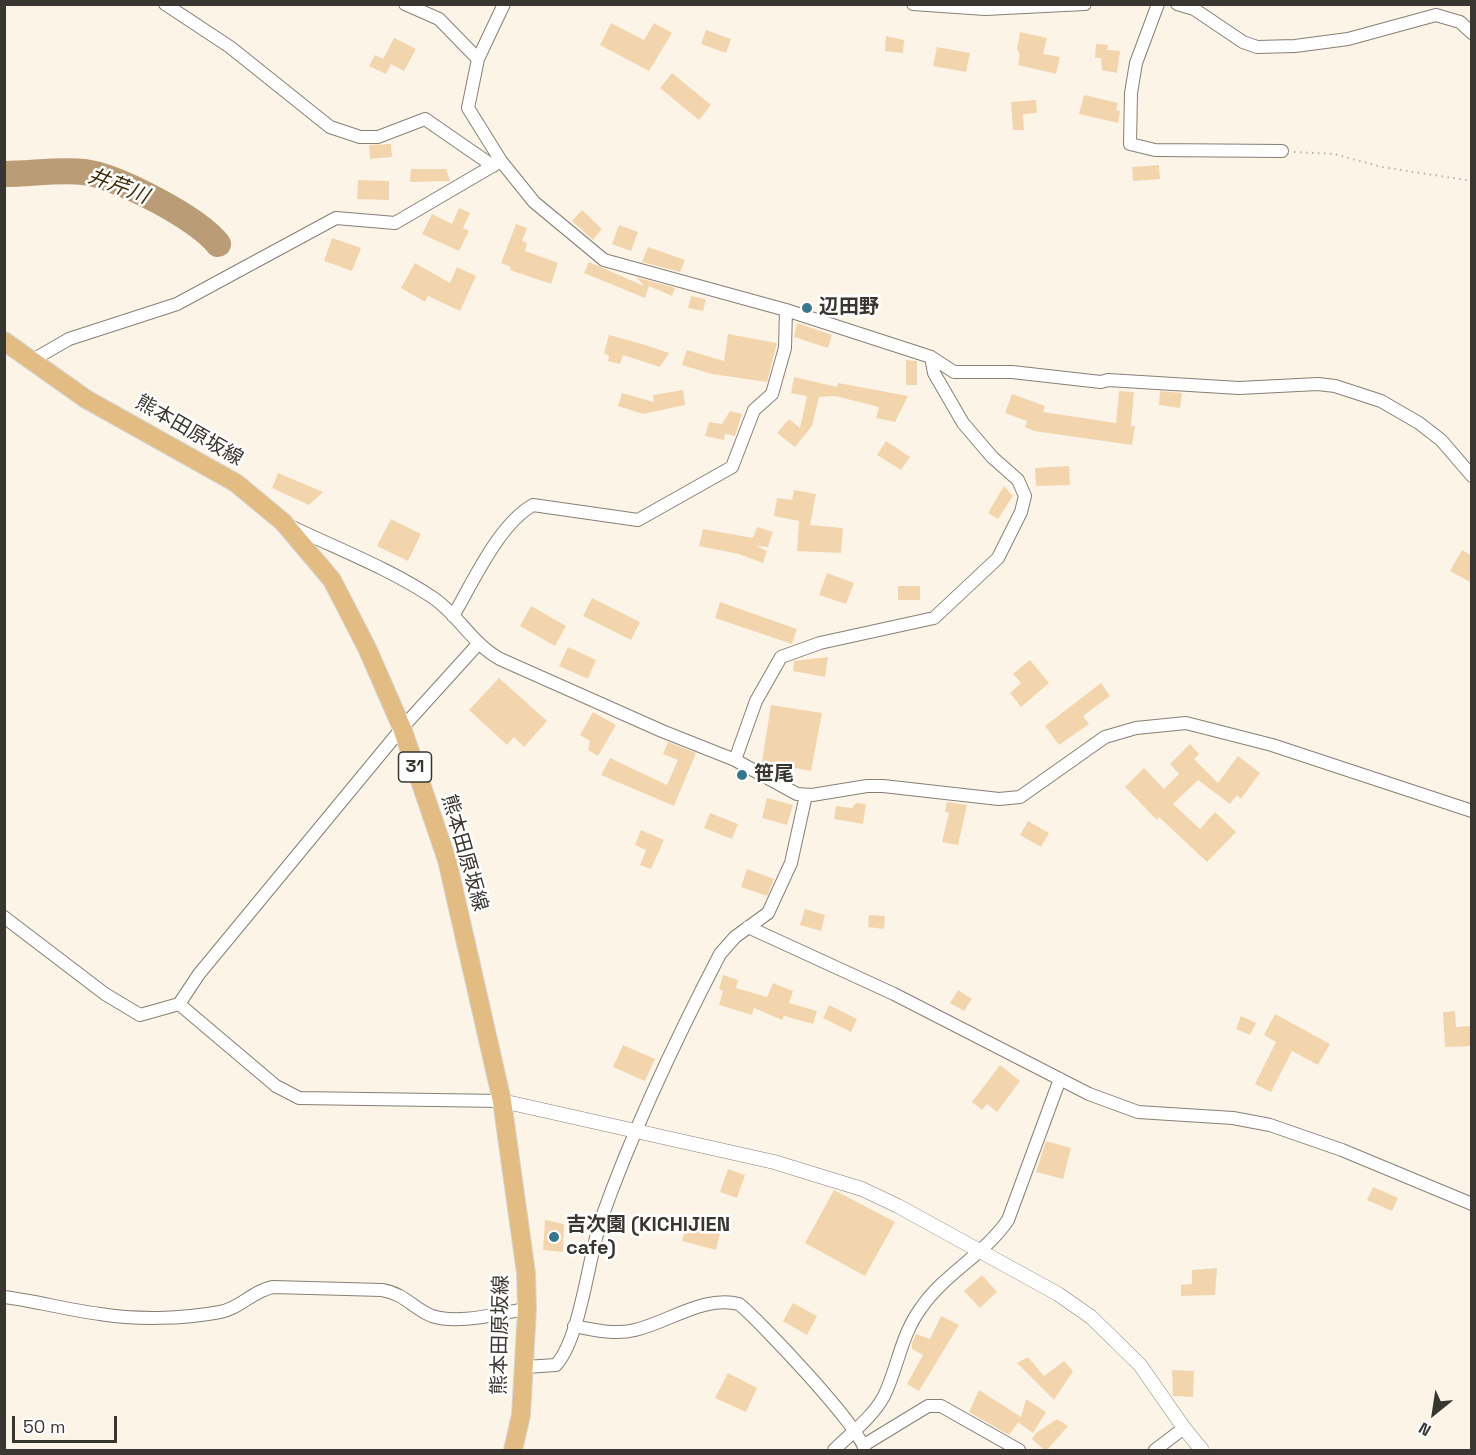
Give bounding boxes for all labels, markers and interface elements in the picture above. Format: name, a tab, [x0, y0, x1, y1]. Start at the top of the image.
water label: 井芹川	[84, 164, 152, 210]
place label: 辺田野	[819, 296, 879, 320]
marker: 辺田野	[800, 301, 814, 315]
street label: 熊本田原坂線	[131, 391, 247, 471]
road number: 31	[398, 752, 432, 782]
place label: 笹尾	[754, 763, 794, 787]
marker: 笹尾	[735, 768, 749, 782]
street label: 熊本田原坂線	[436, 792, 492, 914]
place label: 吉次園 (KICHIJIEN cafe)	[566, 1214, 730, 1261]
marker: 吉次園 (KICHIJIEN cafe)	[547, 1230, 561, 1244]
street label: 熊本田原坂線	[488, 1275, 514, 1395]
north arrow	[1404, 1383, 1464, 1443]
scale bar	[15, 1404, 120, 1442]
text: 50 m	[23, 1415, 65, 1438]
text: N	[1415, 1417, 1435, 1441]

